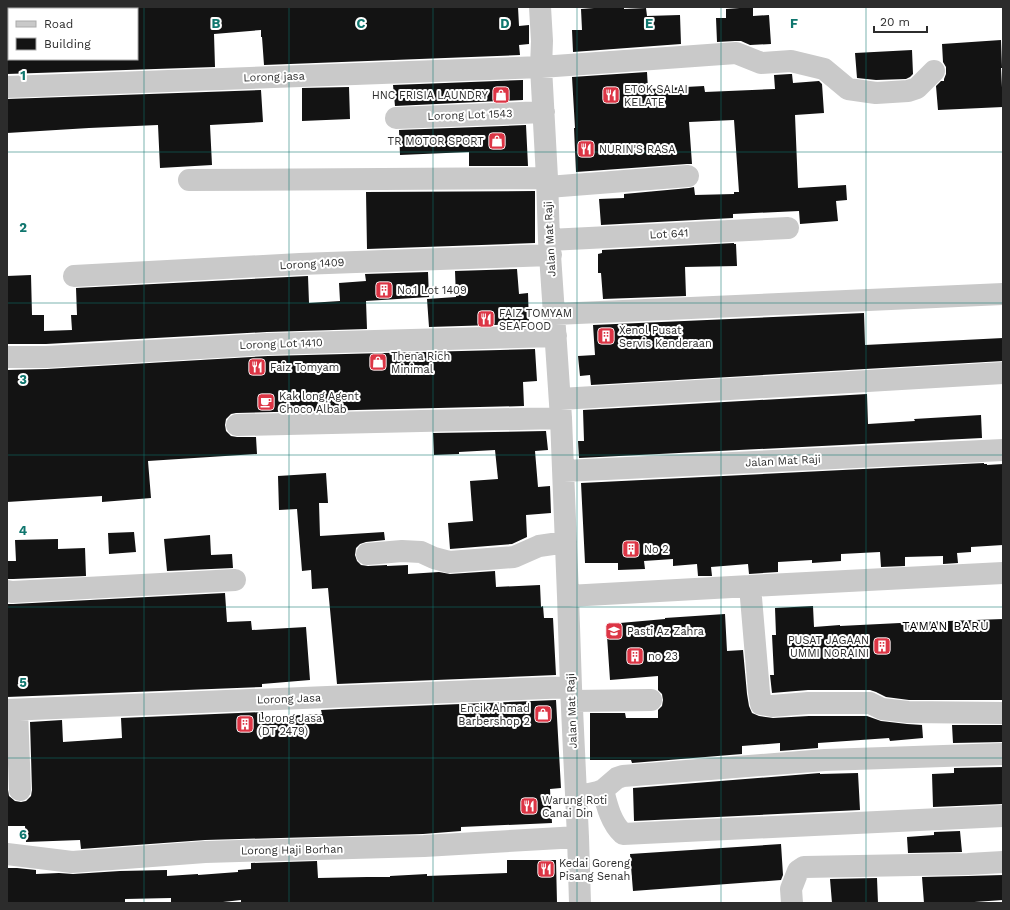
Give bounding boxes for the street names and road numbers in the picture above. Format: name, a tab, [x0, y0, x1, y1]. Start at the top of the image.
street label: Lorong jasa	[243, 69, 305, 85]
street label: Lorong Lot 1543	[427, 107, 513, 123]
street label: Jalan Mat Raji	[542, 201, 558, 277]
street label: Lot 641	[649, 226, 689, 242]
street label: Lorong 1409	[279, 256, 345, 272]
street label: Lorong Lot 1410	[239, 336, 323, 352]
street label: Jalan Mat Raji	[745, 453, 821, 469]
street label: Jalan Mat Raji	[564, 673, 580, 749]
street label: Lorong Jasa	[257, 691, 321, 707]
street label: Lorong Haji Borhan	[241, 843, 343, 857]

